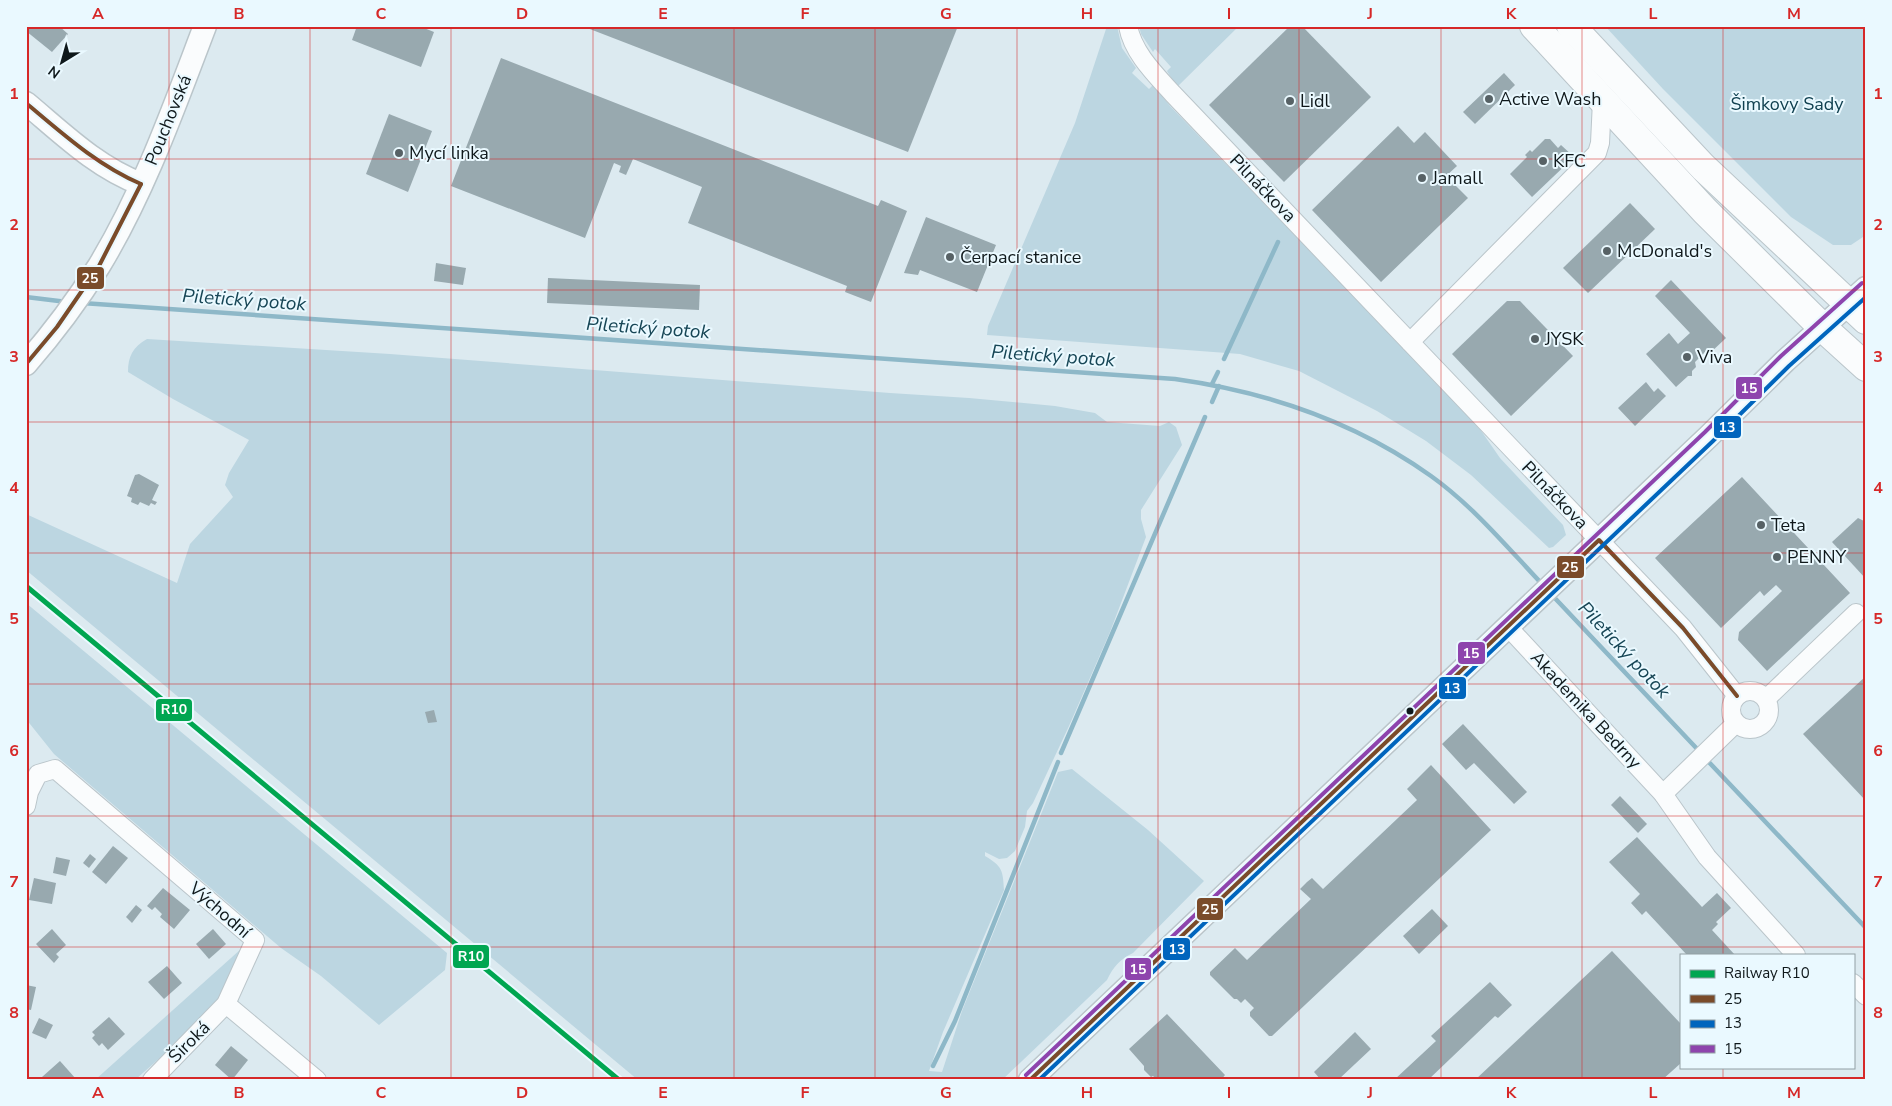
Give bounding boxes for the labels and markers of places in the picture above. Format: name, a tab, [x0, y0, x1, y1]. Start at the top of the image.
place label: Active Wash	[1499, 87, 1601, 111]
place label: Lidl	[1300, 89, 1330, 113]
marker: Active Wash	[1483, 93, 1495, 105]
marker: Lidl	[1284, 95, 1296, 107]
place label: Mycí linka	[409, 141, 489, 165]
marker: Mycí linka	[393, 147, 405, 159]
place label: KFC	[1553, 149, 1586, 173]
marker: KFC	[1537, 155, 1549, 167]
place label: Jamall	[1431, 166, 1484, 190]
marker: Jamall	[1416, 172, 1428, 184]
place label: McDonald's	[1617, 239, 1712, 263]
place label: Čerpací stanice	[960, 245, 1081, 269]
marker: McDonald's	[1601, 245, 1613, 257]
marker: Čerpací stanice	[944, 251, 956, 263]
place label: JYSK	[1544, 327, 1584, 351]
marker: JYSK	[1529, 333, 1541, 345]
place label: Viva	[1696, 345, 1732, 369]
marker: Viva	[1681, 351, 1693, 363]
place label: Teta	[1771, 513, 1806, 537]
marker: Teta	[1755, 519, 1767, 531]
place label: PENNY	[1787, 545, 1847, 569]
marker: PENNY	[1771, 551, 1783, 563]
unlabelled marker	[1405, 706, 1415, 716]

